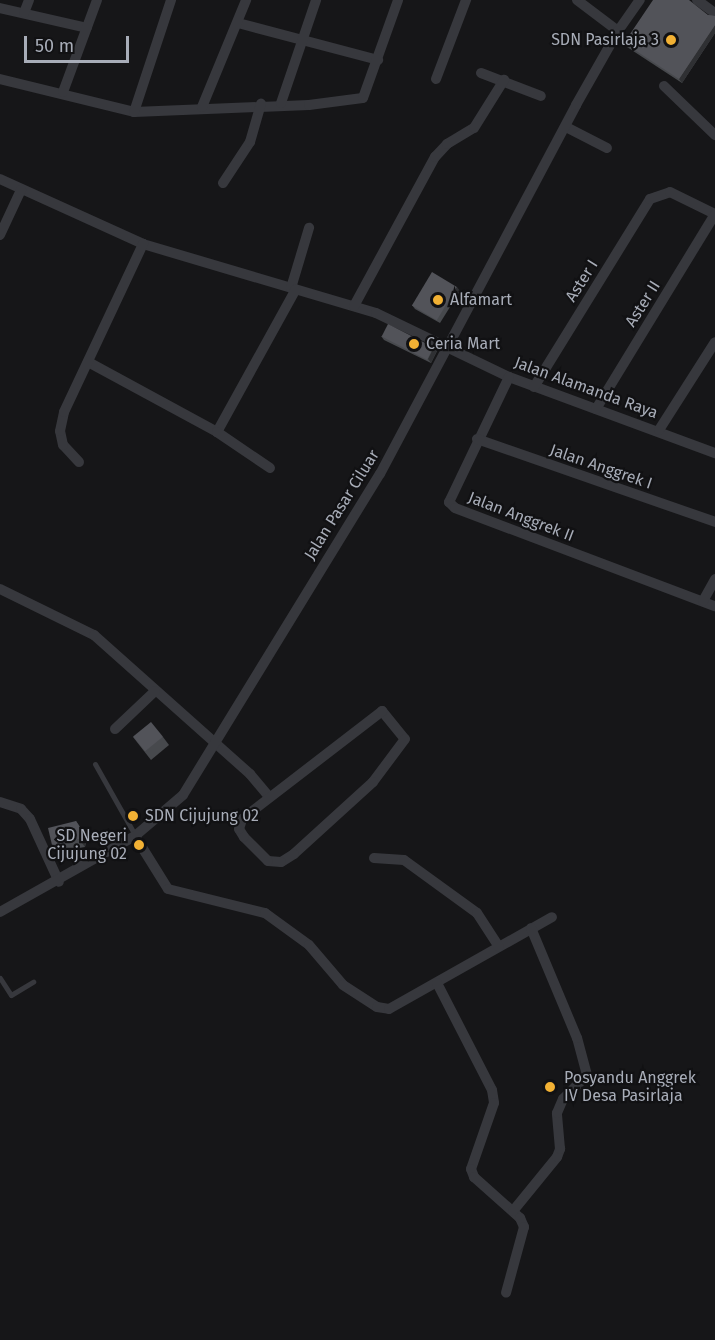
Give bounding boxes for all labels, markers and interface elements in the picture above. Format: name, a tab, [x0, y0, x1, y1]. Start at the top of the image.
scale bar	[27, 24, 132, 62]
place label: SDN Pasirlaja 3	[551, 30, 659, 50]
marker: SDN Pasirlaja 3	[664, 33, 678, 47]
text: 50 m	[35, 35, 74, 57]
street label: Aster I	[562, 256, 602, 306]
street label: Aster II	[621, 277, 665, 331]
place label: Alfamart	[450, 290, 512, 310]
marker: Alfamart	[431, 293, 445, 307]
place label: Ceria Mart	[426, 334, 500, 354]
marker: Ceria Mart	[407, 337, 421, 351]
street label: Jalan Alamanda Raya	[512, 353, 660, 423]
street label: Jalan Anggrek I	[547, 440, 655, 494]
street label: Jalan Pasar Ciluar	[300, 446, 384, 564]
street label: Jalan Anggrek II	[465, 488, 577, 546]
place label: SDN Cijujung 02	[145, 806, 259, 826]
marker: SDN Cijujung 02	[126, 809, 140, 823]
place label: SD Negeri Cijujung 02	[47, 826, 127, 864]
marker: SD Negeri Cijujung 02	[132, 838, 146, 852]
place label: Posyandu Anggrek IV Desa Pasirlaja	[564, 1068, 696, 1106]
marker: Posyandu Anggrek IV Desa Pasirlaja	[541, 1078, 559, 1096]

